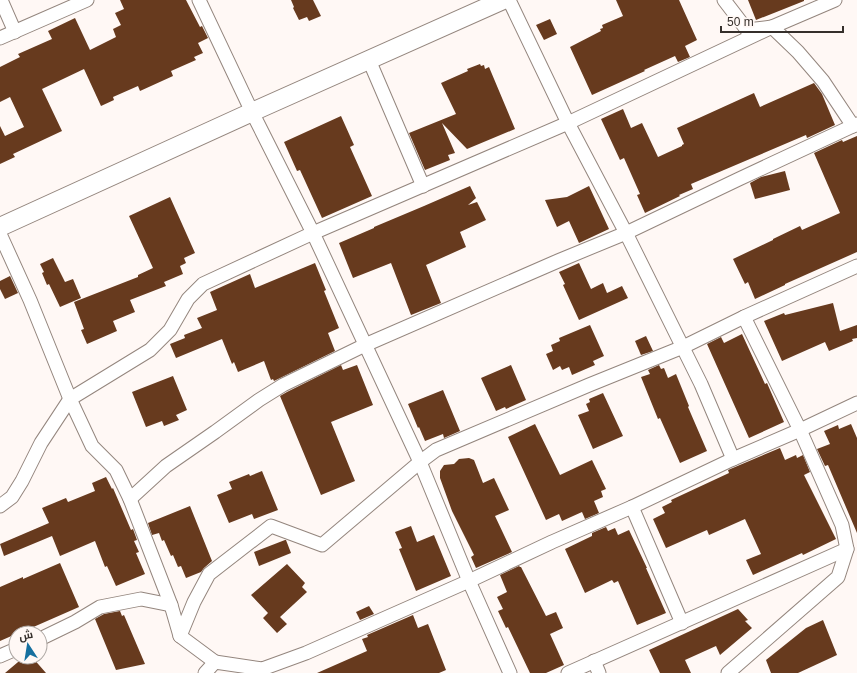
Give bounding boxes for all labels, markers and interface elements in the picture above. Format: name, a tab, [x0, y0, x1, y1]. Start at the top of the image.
scale bar	[721, 8, 843, 34]
text: 50 m	[727, 15, 754, 29]
north arrow	[8, 625, 48, 665]
text: ش	[18, 628, 34, 644]

